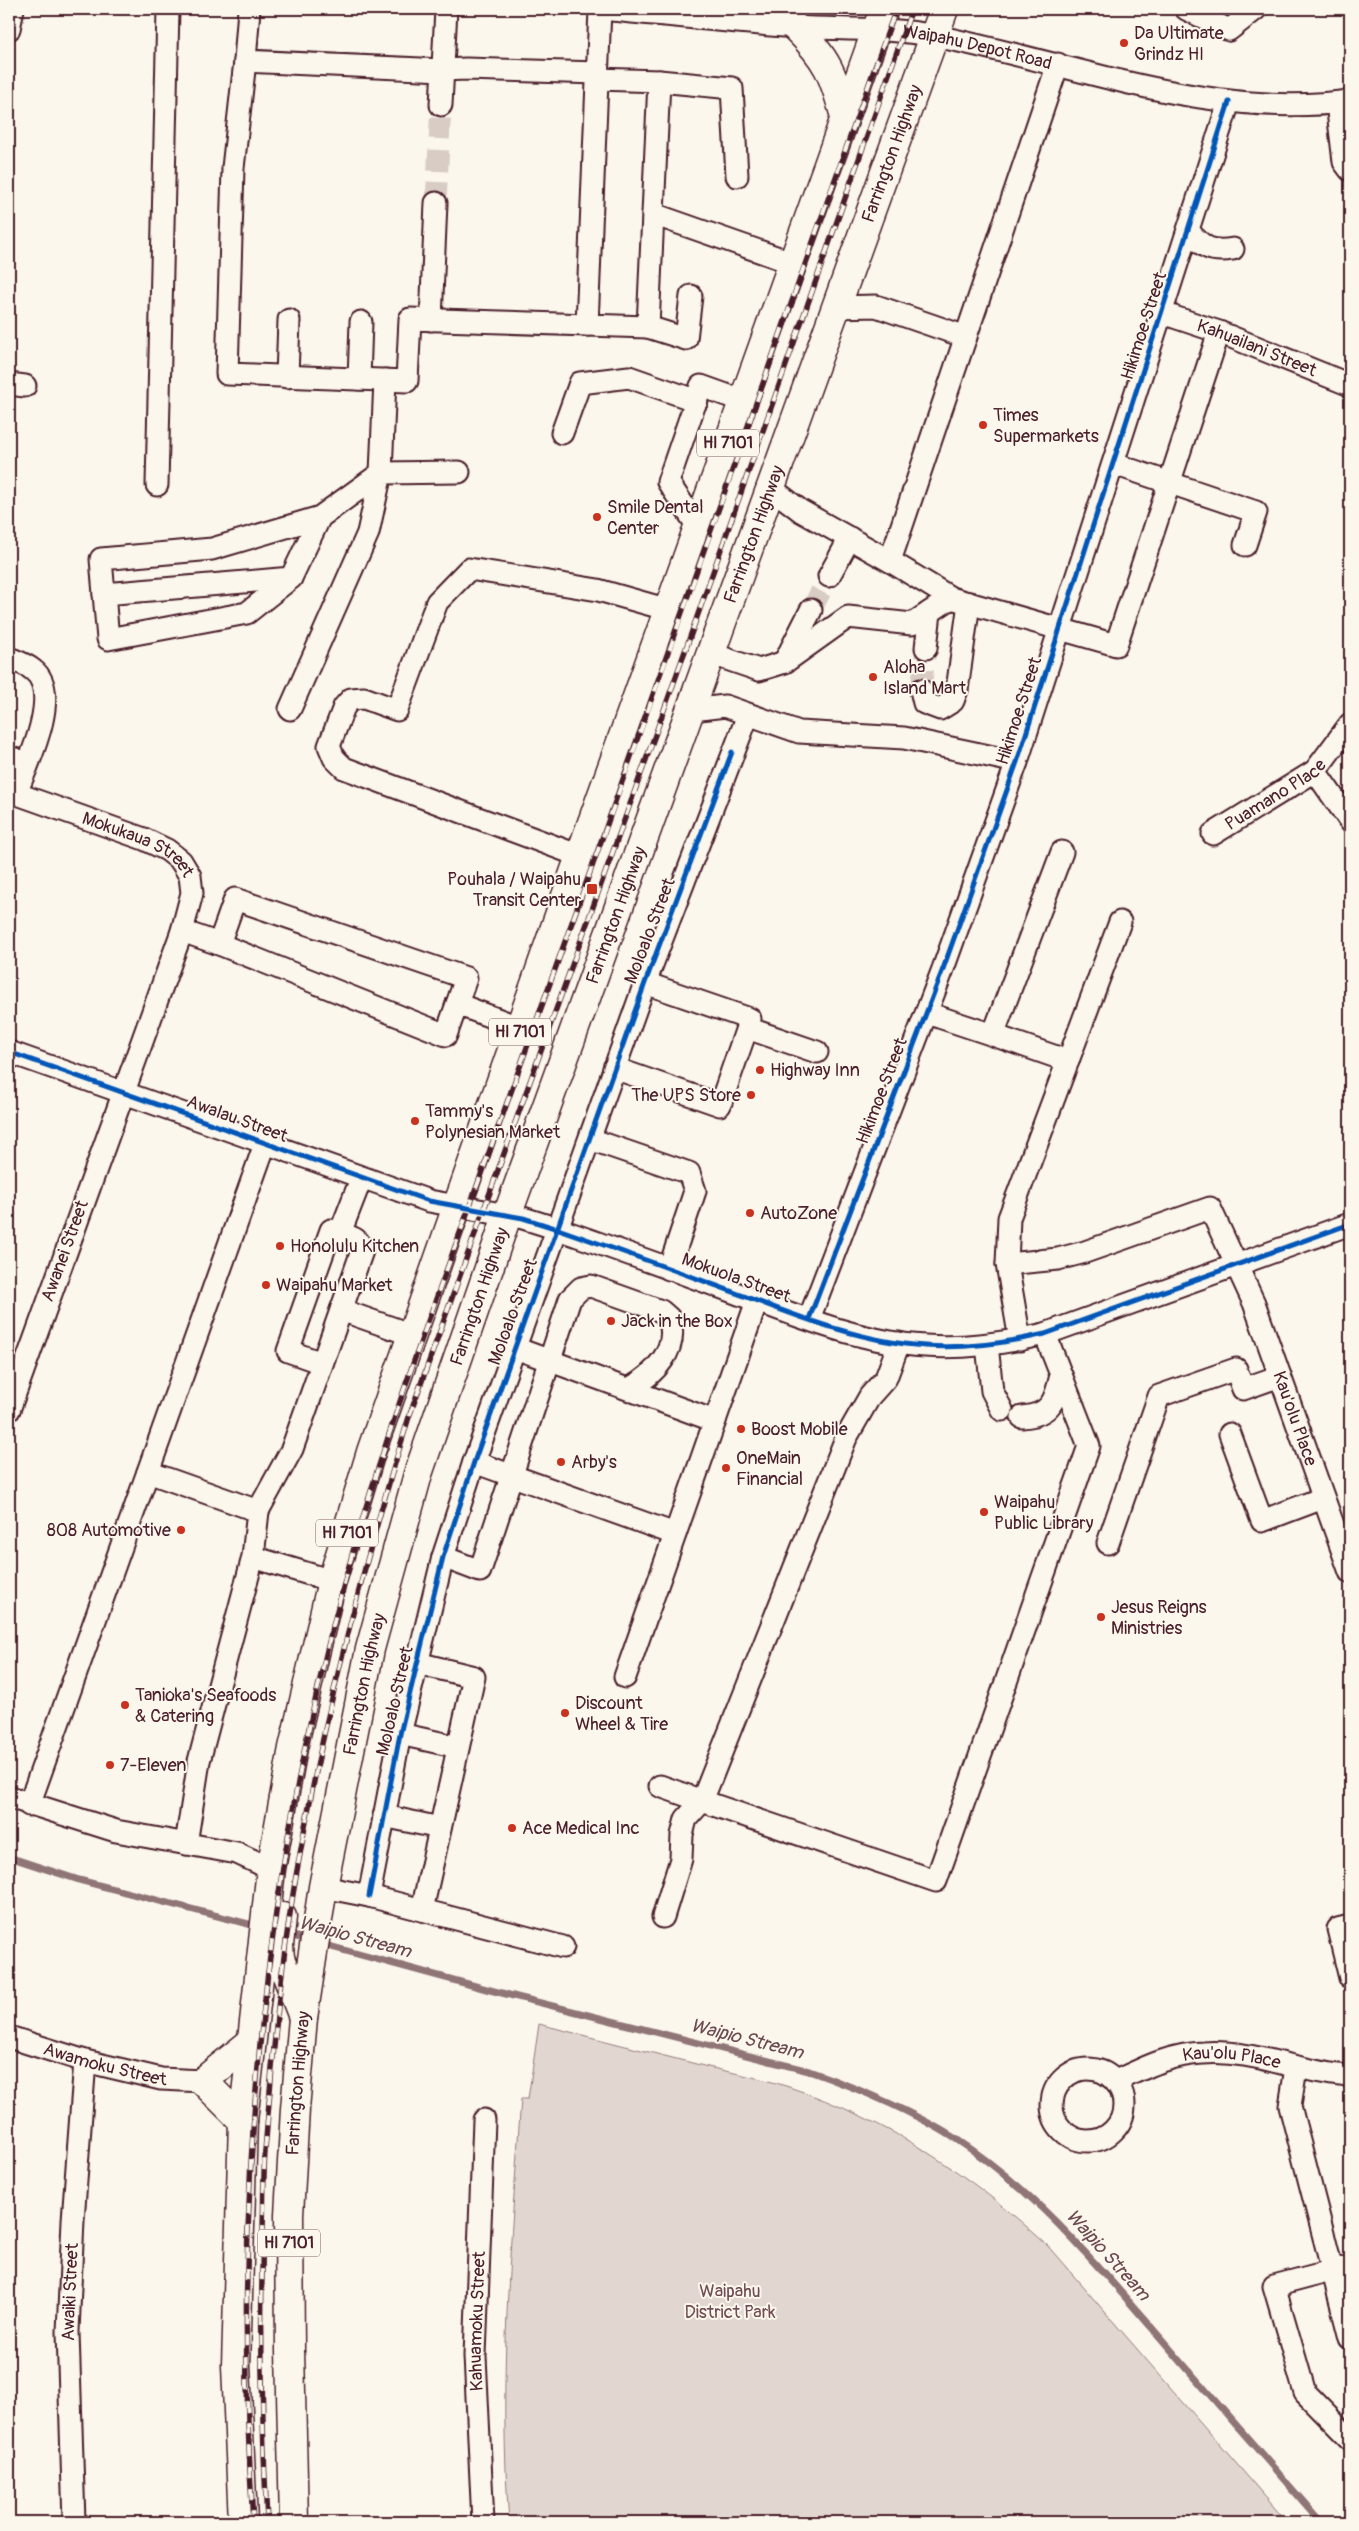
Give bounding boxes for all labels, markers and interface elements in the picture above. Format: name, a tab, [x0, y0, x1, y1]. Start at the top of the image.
street label: Waipahu Depot Road	[902, 20, 1054, 75]
place label: Da Ultimate Grindz HI	[1134, 22, 1224, 66]
marker: Da Ultimate Grindz HI	[1118, 37, 1130, 49]
street label: Farrington Highway	[856, 81, 927, 226]
street label: Hikimoe Street	[1116, 268, 1172, 383]
street label: Kahuailani Street	[1194, 314, 1321, 382]
place label: Times Supermarkets	[993, 404, 1099, 448]
marker: Times Supermarkets	[977, 419, 989, 431]
road number: HI 7101	[697, 429, 759, 456]
street label: Farrington Highway	[718, 462, 789, 606]
place label: Smile Dental Center	[607, 496, 703, 540]
marker: Smile Dental Center	[591, 511, 603, 523]
street label: Hikimoe Street	[991, 653, 1047, 768]
place label: Aloha Island Mart	[883, 656, 967, 700]
marker: Aloha Island Mart	[867, 671, 879, 683]
street label: Puamano Place	[1221, 754, 1332, 835]
street label: Mokukaua Street	[79, 806, 200, 882]
street label: Farrington Highway	[580, 843, 651, 987]
place label: Pouhala / Waipahu Transit Center	[447, 868, 582, 912]
street label: Moloalo Street	[619, 874, 681, 987]
marker: Pouhala / Waipahu Transit Center	[585, 882, 599, 896]
road number: HI 7101	[489, 1019, 551, 1046]
street label: Hikimoe Street	[851, 1034, 913, 1147]
place label: Highway Inn	[770, 1059, 860, 1082]
marker: Highway Inn	[754, 1064, 766, 1076]
place label: The UPS Store	[631, 1084, 741, 1107]
marker: The UPS Store	[745, 1089, 757, 1101]
street label: Awalau Street	[183, 1090, 291, 1148]
place label: Tammy's Polynesian Market	[425, 1100, 561, 1144]
marker: Tammy's Polynesian Market	[409, 1115, 421, 1127]
street label: Awanei Street	[36, 1197, 94, 1305]
place label: AutoZone	[760, 1202, 837, 1225]
marker: AutoZone	[744, 1207, 756, 1219]
street label: Farrington Highway	[445, 1224, 514, 1369]
place label: Honolulu Kitchen	[290, 1235, 419, 1258]
marker: Honolulu Kitchen	[274, 1240, 286, 1252]
street label: Mokuola Street	[678, 1248, 794, 1309]
street label: Moloalo Street	[483, 1255, 543, 1368]
place label: Waipahu Market	[276, 1274, 393, 1297]
marker: Waipahu Market	[260, 1279, 272, 1291]
place label: Jack in the Box	[621, 1310, 733, 1333]
marker: Jack in the Box	[605, 1315, 617, 1327]
street label: Kau'olu Place	[1268, 1368, 1323, 1469]
place label: Boost Mobile	[751, 1418, 848, 1441]
marker: Boost Mobile	[735, 1423, 747, 1435]
place label: OneMain Financial	[736, 1447, 803, 1491]
place label: Arby's	[571, 1451, 617, 1474]
marker: Arby's	[555, 1456, 567, 1468]
marker: OneMain Financial	[720, 1462, 732, 1474]
place label: Waipahu Public Library	[994, 1491, 1094, 1535]
marker: Waipahu Public Library	[978, 1506, 990, 1518]
place label: 808 Automotive	[47, 1519, 171, 1542]
road number: HI 7101	[316, 1520, 378, 1546]
marker: 808 Automotive	[175, 1524, 187, 1536]
place label: Jesus Reigns Ministries	[1111, 1596, 1207, 1640]
street label: Farrington Highway	[338, 1610, 391, 1757]
marker: Jesus Reigns Ministries	[1095, 1611, 1107, 1623]
street label: Moloalo Street	[371, 1643, 419, 1758]
place label: Tanioka's Seafoods & Catering	[135, 1684, 276, 1728]
place label: Discount Wheel & Tire	[575, 1692, 668, 1736]
marker: Tanioka's Seafoods & Catering	[119, 1699, 131, 1711]
marker: Discount Wheel & Tire	[559, 1707, 571, 1719]
place label: 7-Eleven	[120, 1754, 187, 1777]
marker: 7-Eleven	[104, 1759, 116, 1771]
place label: Ace Medical Inc	[522, 1817, 640, 1840]
marker: Ace Medical Inc	[506, 1822, 518, 1834]
water label: Waipio Stream	[296, 1910, 415, 1964]
street label: Farrington Highway	[281, 2009, 315, 2156]
water label: Waipio Stream	[688, 2013, 807, 2065]
street label: Awamoku Street	[40, 2037, 168, 2091]
street label: Kau'olu Place	[1181, 2041, 1283, 2074]
water label: Waipio Stream	[1060, 2204, 1156, 2307]
road number: HI 7101	[258, 2230, 320, 2256]
street label: Awaiki Street	[56, 2242, 83, 2342]
street label: Kahuamoku Street	[463, 2250, 491, 2392]
park label: Waipahu District Park	[684, 2280, 776, 2324]

